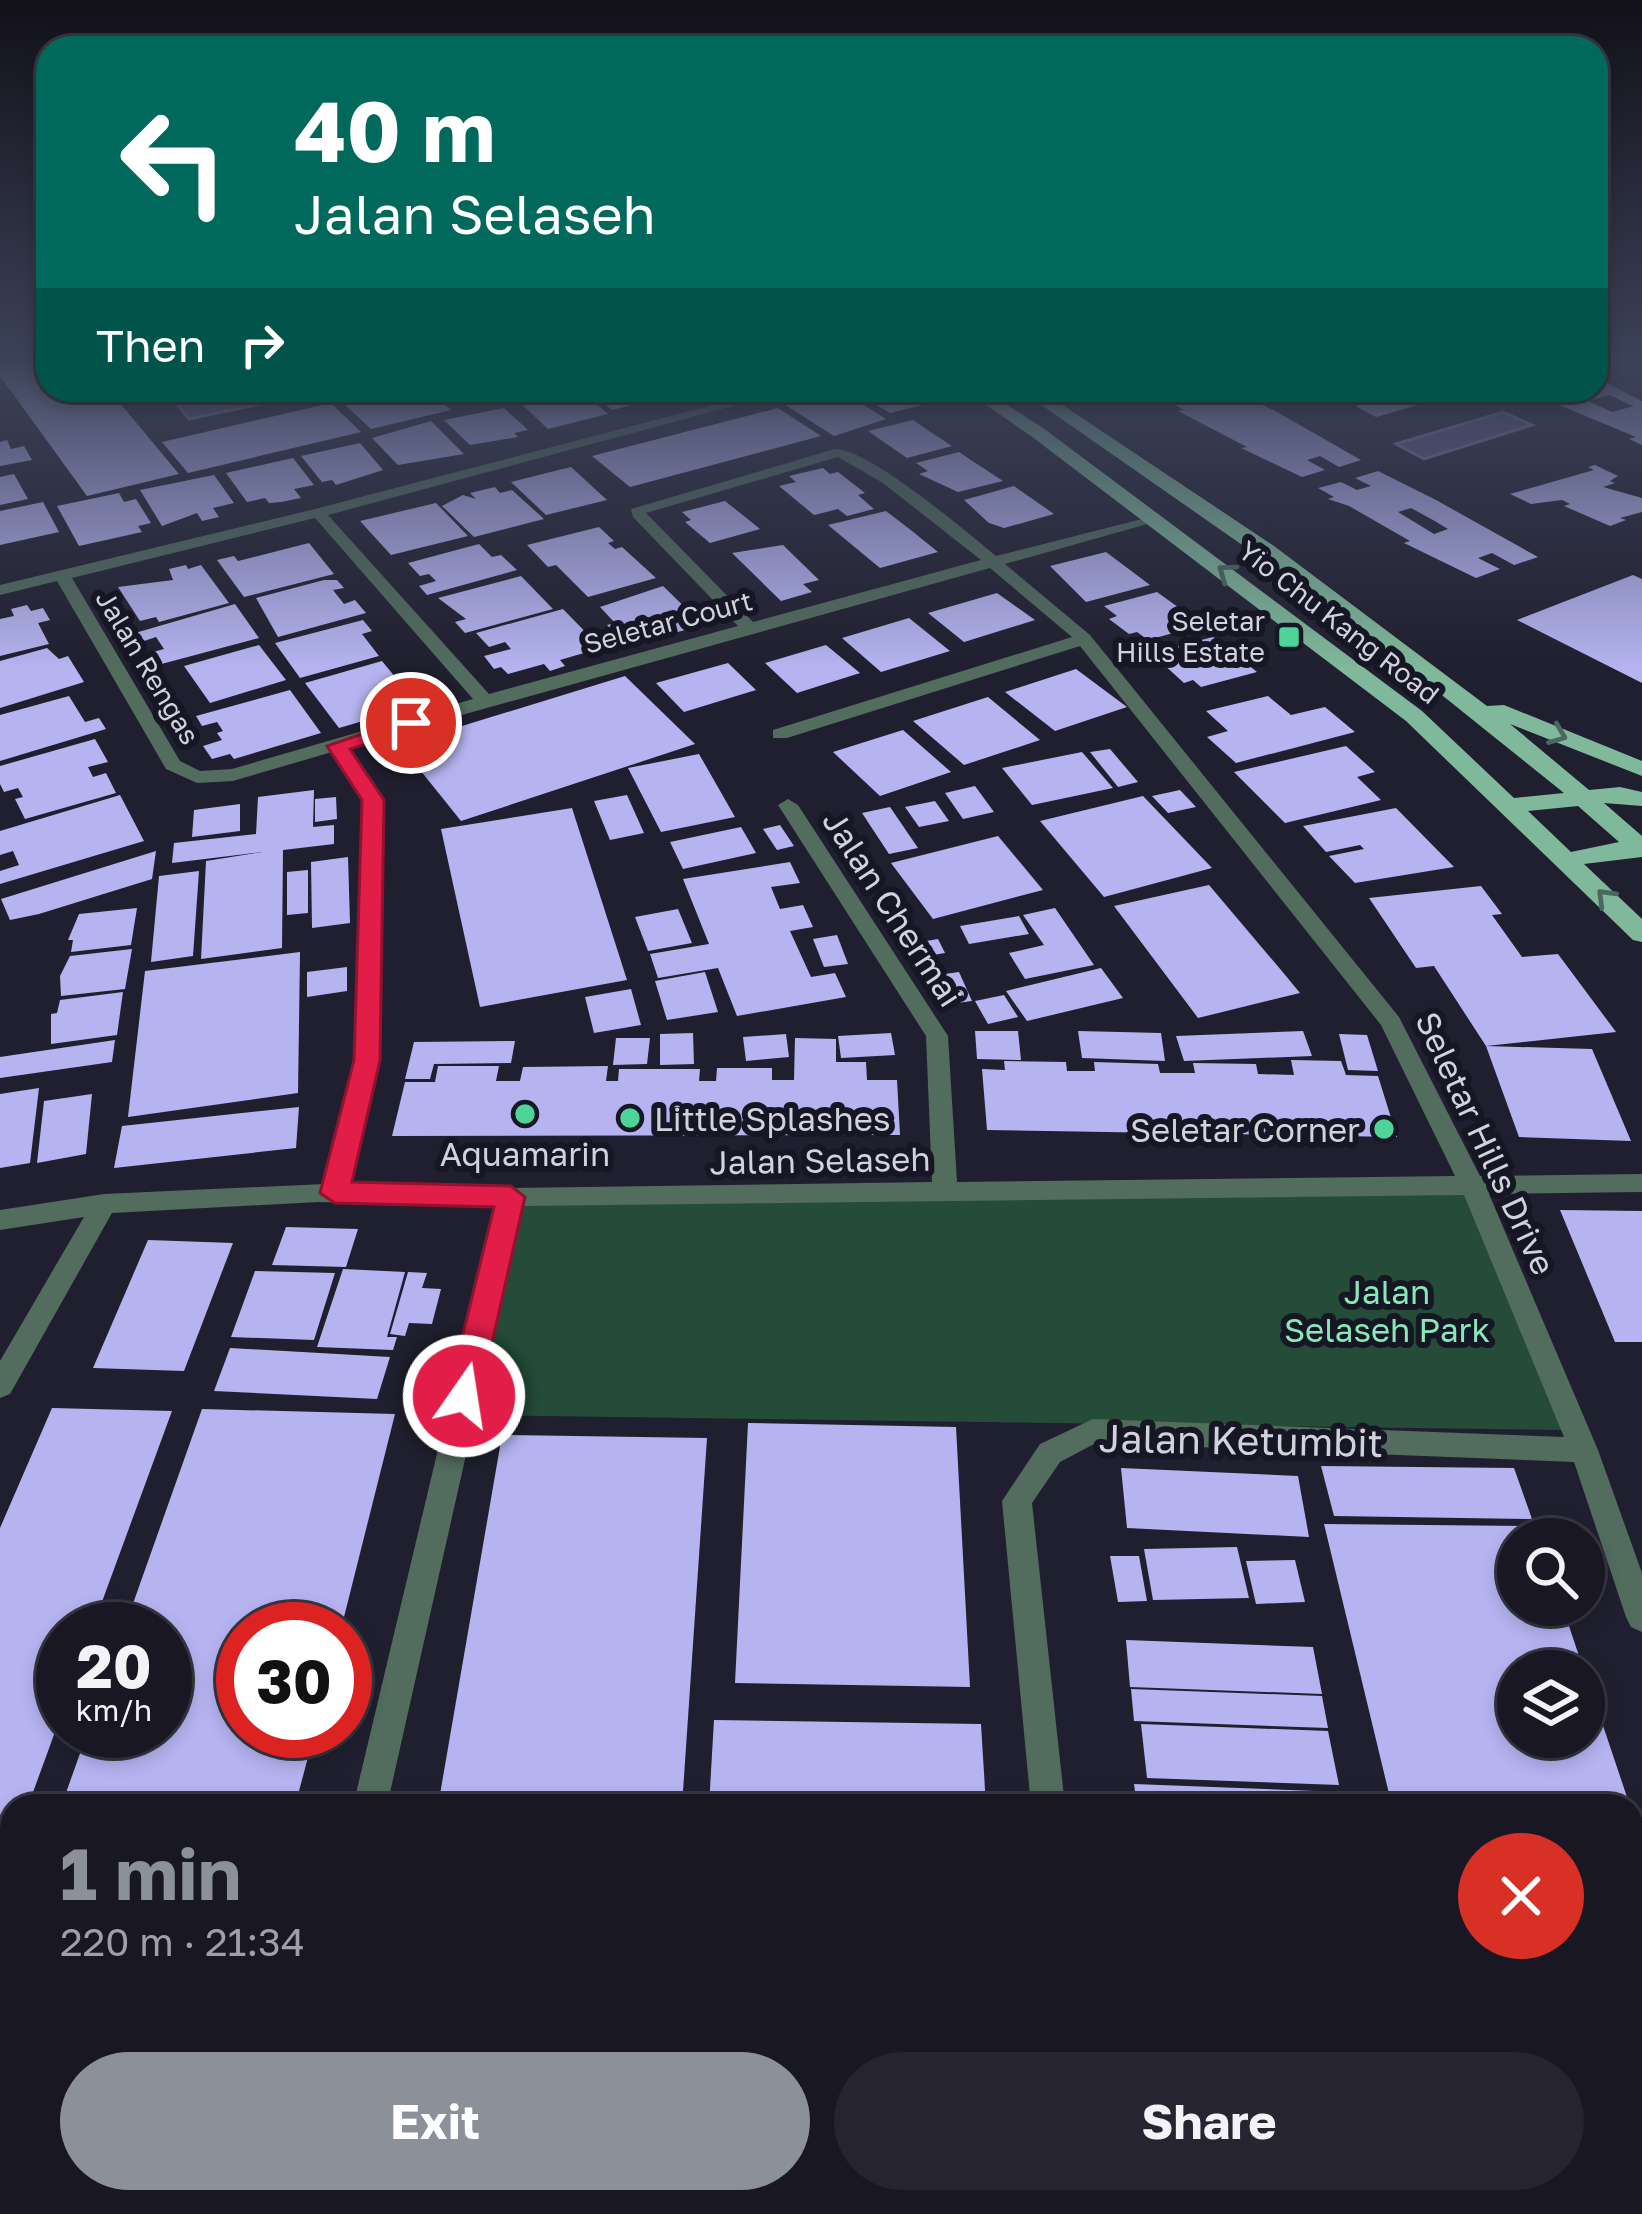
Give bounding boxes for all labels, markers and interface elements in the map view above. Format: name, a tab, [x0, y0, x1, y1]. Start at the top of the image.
text: 40 m	[294, 80, 496, 180]
icon: left	[96, 84, 252, 240]
text: Jalan Selaseh	[294, 181, 656, 246]
icon: right	[229, 312, 295, 378]
text: Then	[96, 318, 205, 372]
street label: Yio Chu Kang Road	[1233, 534, 1445, 710]
one-way arrow	[1218, 565, 1240, 587]
street label: Jalan Rengas	[89, 584, 207, 750]
street label: Seletar Court	[580, 584, 756, 660]
place label: Seletar Hills Estate	[1116, 605, 1265, 668]
marker: Seletar Hills Estate	[1276, 624, 1302, 650]
pin	[360, 672, 462, 774]
icon: arrive	[378, 690, 444, 756]
one-way arrow	[1547, 720, 1568, 745]
street label: Jalan Chermai	[815, 803, 971, 1013]
one-way arrow	[1597, 889, 1619, 911]
street label: Seletar Hills Drive	[1408, 1006, 1564, 1280]
place label: Little Splashes	[654, 1099, 890, 1138]
marker: Aquamarin	[512, 1101, 538, 1127]
marker: Little Splashes	[617, 1105, 643, 1131]
place label: Seletar Corner	[1130, 1110, 1360, 1149]
marker: Seletar Corner	[1371, 1116, 1397, 1142]
place label: Aquamarin	[440, 1134, 610, 1173]
street label: Jalan Selaseh	[709, 1139, 931, 1181]
park label: Jalan Selaseh Park	[1284, 1272, 1490, 1349]
position arrow	[401, 1333, 527, 1459]
street label: Jalan Ketumbit	[1098, 1414, 1384, 1466]
map controls	[1497, 1518, 1605, 1758]
button: search	[1497, 1518, 1605, 1626]
speed limit sign: 30	[216, 1602, 372, 1758]
text: 20	[76, 1629, 152, 1701]
button: layers	[1497, 1650, 1605, 1758]
text: km/h	[76, 1692, 152, 1728]
text: 1 min	[60, 1829, 241, 1916]
button: close	[1458, 1833, 1584, 1959]
text: 220 m · 21:34	[60, 1918, 305, 1965]
button: Exit	[60, 2052, 810, 2190]
button: Share	[834, 2052, 1584, 2190]

